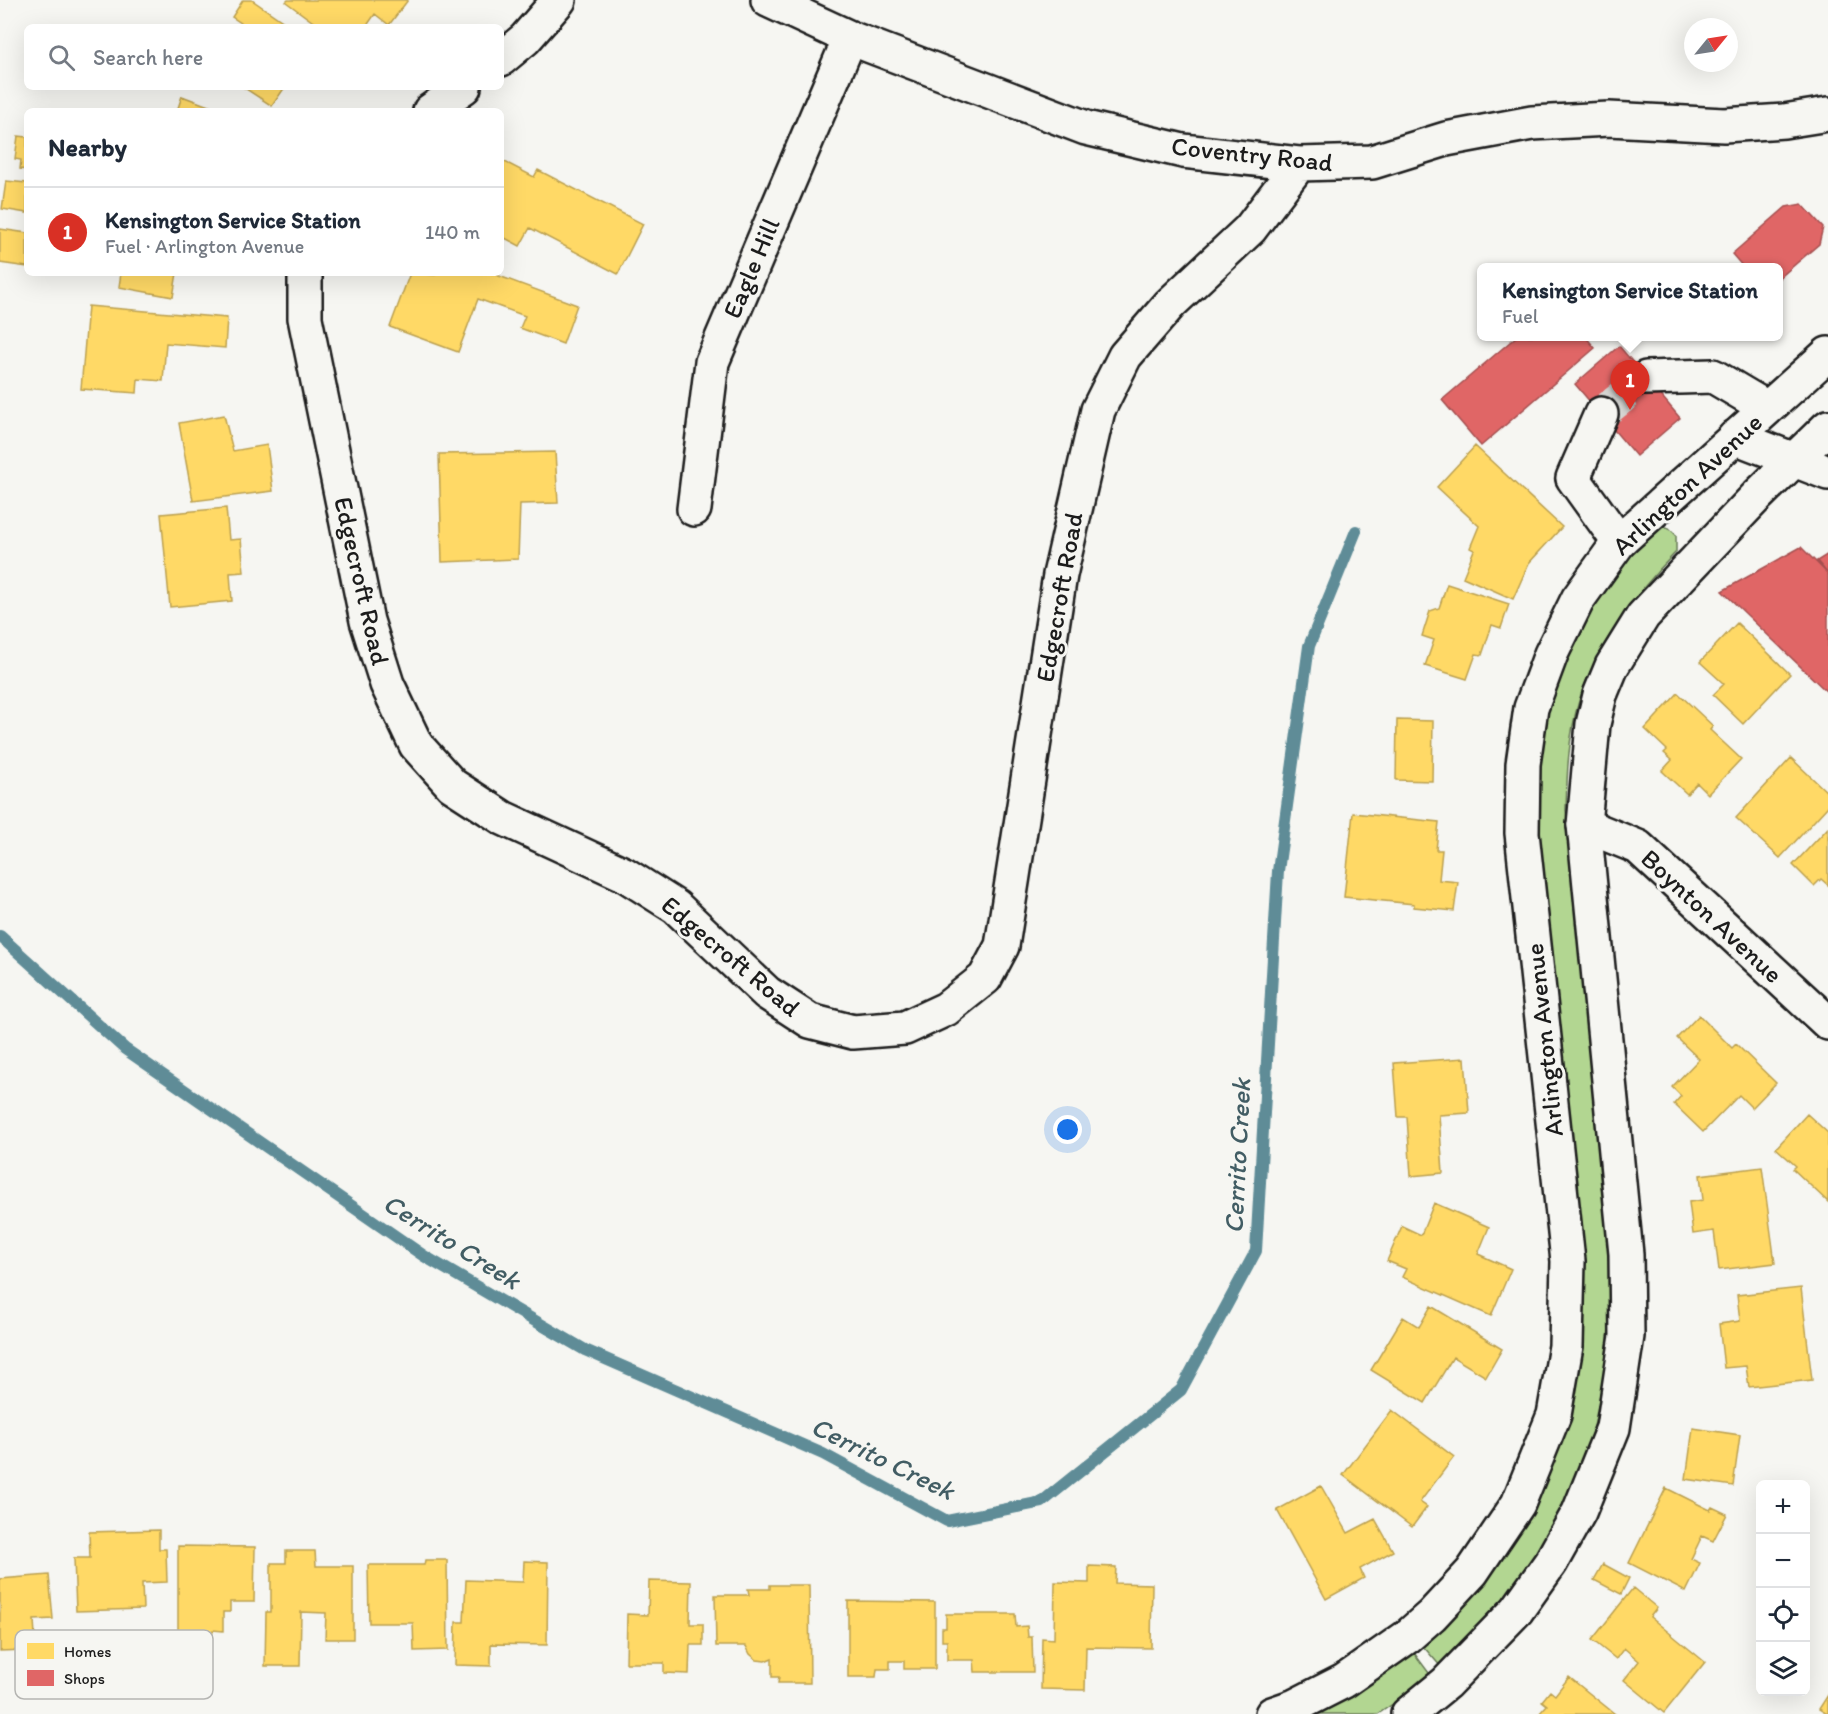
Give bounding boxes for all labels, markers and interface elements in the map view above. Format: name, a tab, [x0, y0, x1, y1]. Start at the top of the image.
north arrow	[1684, 18, 1738, 72]
search box	[24, 24, 504, 90]
icon: search	[45, 41, 78, 74]
text: Search here	[93, 44, 203, 71]
street label: Coventry Road	[1170, 130, 1334, 178]
text: Nearby	[48, 131, 127, 163]
text: Kensington Service Station	[105, 207, 361, 234]
street label: Eagle Hill	[716, 213, 786, 323]
text: 1	[63, 220, 72, 244]
text: 140 m	[425, 220, 480, 244]
text: Fuel · Arlington Avenue	[105, 234, 304, 258]
popup	[1477, 263, 1783, 341]
text: Kensington Service Station	[1502, 277, 1758, 304]
text: Fuel	[1502, 304, 1538, 328]
pin: 1	[1610, 360, 1650, 410]
street label: Arlington Avenue	[1605, 406, 1769, 562]
street label: Edgecroft Road	[327, 494, 397, 669]
street label: Edgecroft Road	[1028, 509, 1090, 684]
street label: Boynton Avenue	[1634, 842, 1790, 990]
street label: Edgecroft Road	[655, 889, 808, 1024]
street label: Arlington Avenue	[1518, 942, 1570, 1138]
water label: Cerrito Creek	[1216, 1075, 1258, 1234]
your location	[1053, 1115, 1082, 1144]
water label: Cerrito Creek	[377, 1186, 528, 1297]
water label: Cerrito Creek	[806, 1409, 962, 1508]
map controls	[1756, 1480, 1810, 1696]
button: +	[1756, 1480, 1810, 1534]
button: −	[1756, 1534, 1810, 1588]
button: locate	[1756, 1588, 1810, 1642]
legend	[15, 1630, 213, 1699]
text: Homes	[64, 1642, 111, 1661]
button: layers	[1756, 1642, 1810, 1696]
text: Shops	[64, 1669, 105, 1688]

